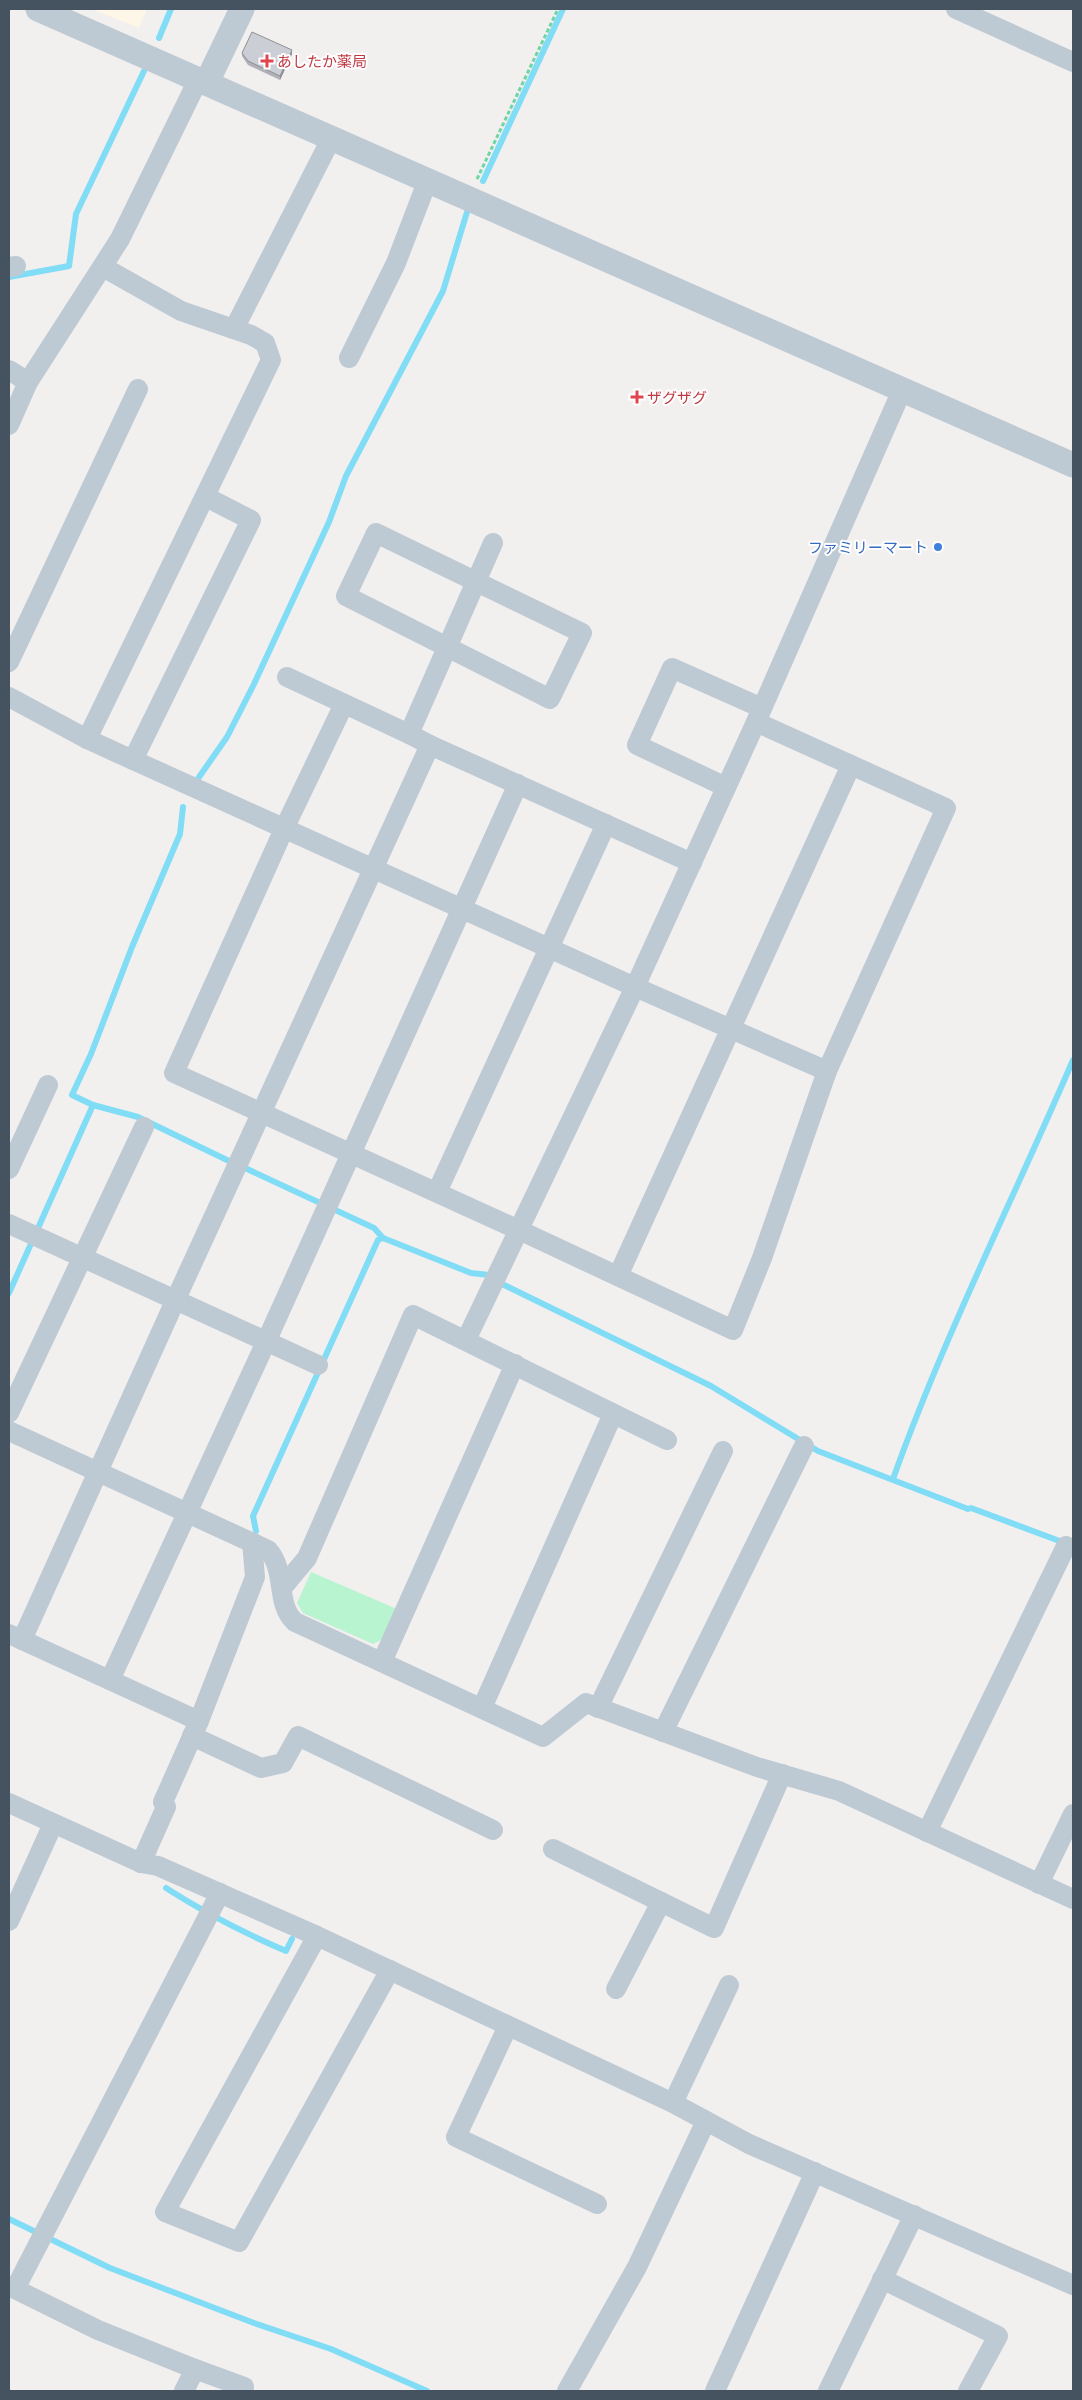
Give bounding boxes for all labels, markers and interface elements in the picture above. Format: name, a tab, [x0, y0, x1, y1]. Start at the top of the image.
place label: あしたか薬局	[277, 52, 367, 71]
marker: あしたか薬局	[261, 55, 273, 67]
place label: ザグザグ	[647, 388, 707, 407]
marker: ザグザグ	[631, 391, 643, 403]
place label: ファミリーマート	[808, 538, 928, 557]
marker: ファミリーマート	[932, 541, 944, 553]

